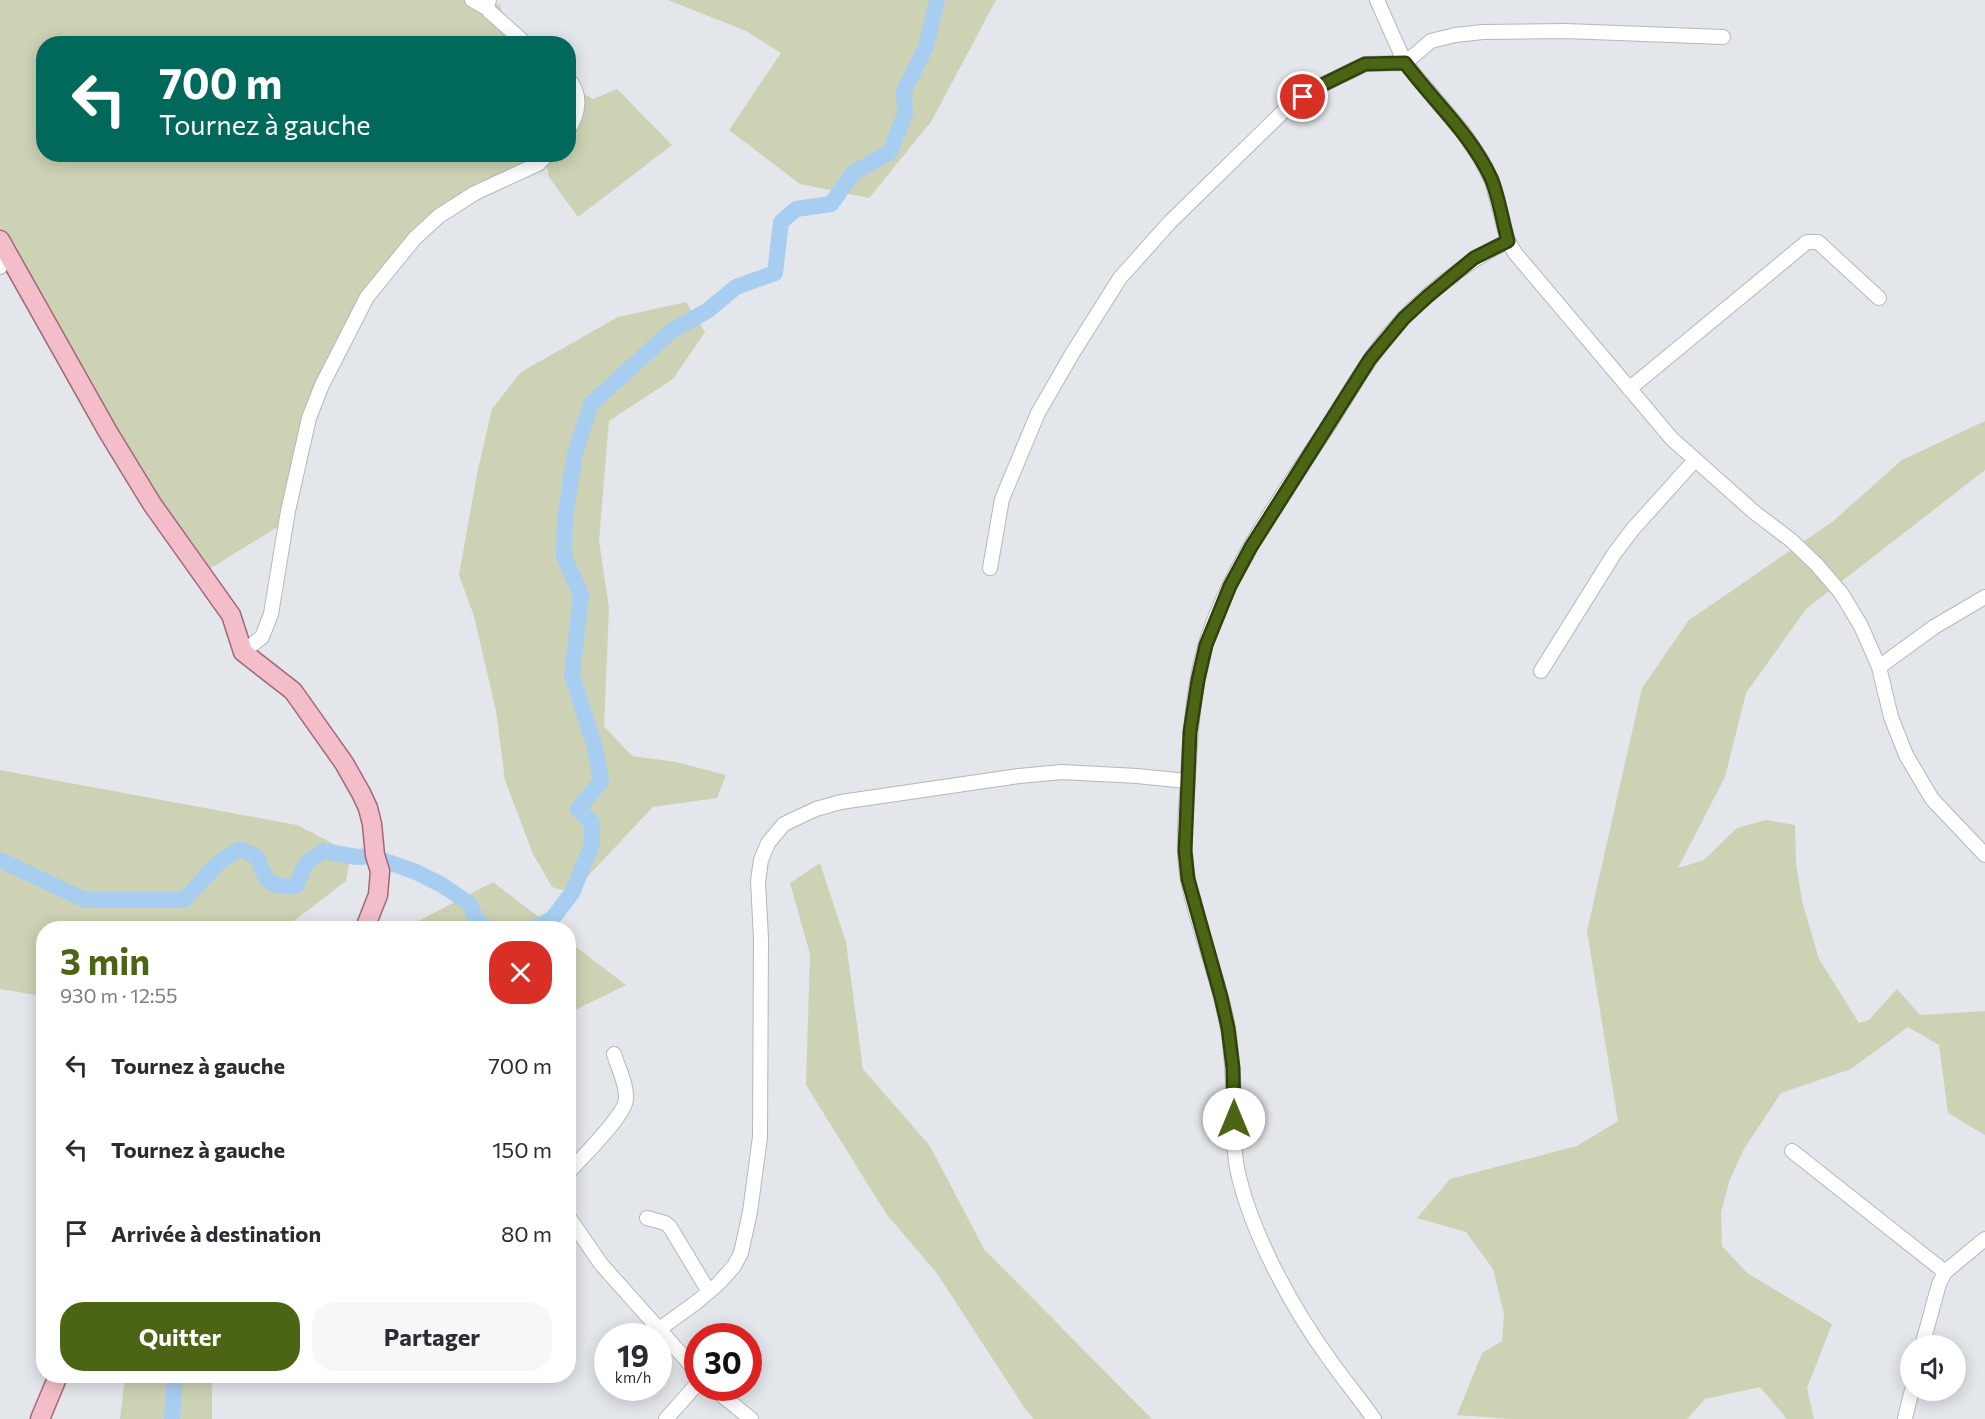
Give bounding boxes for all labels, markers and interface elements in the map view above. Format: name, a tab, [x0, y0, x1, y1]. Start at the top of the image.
text: 700 m	[159, 56, 282, 108]
icon: left	[60, 60, 138, 138]
pin	[1277, 71, 1328, 122]
icon: arrive	[1286, 80, 1319, 113]
text: Tournez à gauche	[159, 108, 370, 141]
text: 3 min	[60, 938, 150, 982]
button: close	[489, 941, 552, 1004]
text: 930 m · 12:55	[60, 983, 178, 1007]
icon: left	[60, 1049, 93, 1082]
text: Tournez à gauche	[111, 1052, 285, 1079]
text: 700 m	[488, 1052, 552, 1079]
position arrow	[1202, 1087, 1266, 1151]
icon: left	[60, 1133, 93, 1166]
text: Tournez à gauche	[111, 1136, 285, 1163]
text: 150 m	[492, 1136, 552, 1163]
icon: arrive	[60, 1217, 93, 1250]
text: Arrivée à destination	[111, 1220, 321, 1247]
text: 80 m	[501, 1220, 552, 1247]
button: Quitter	[60, 1302, 300, 1371]
button: Partager	[312, 1302, 552, 1371]
speed limit sign: 30	[684, 1323, 762, 1401]
map controls	[1900, 1335, 1966, 1401]
button: sound	[1900, 1335, 1966, 1401]
text: 19	[617, 1336, 649, 1373]
text: km/h	[615, 1368, 651, 1386]

